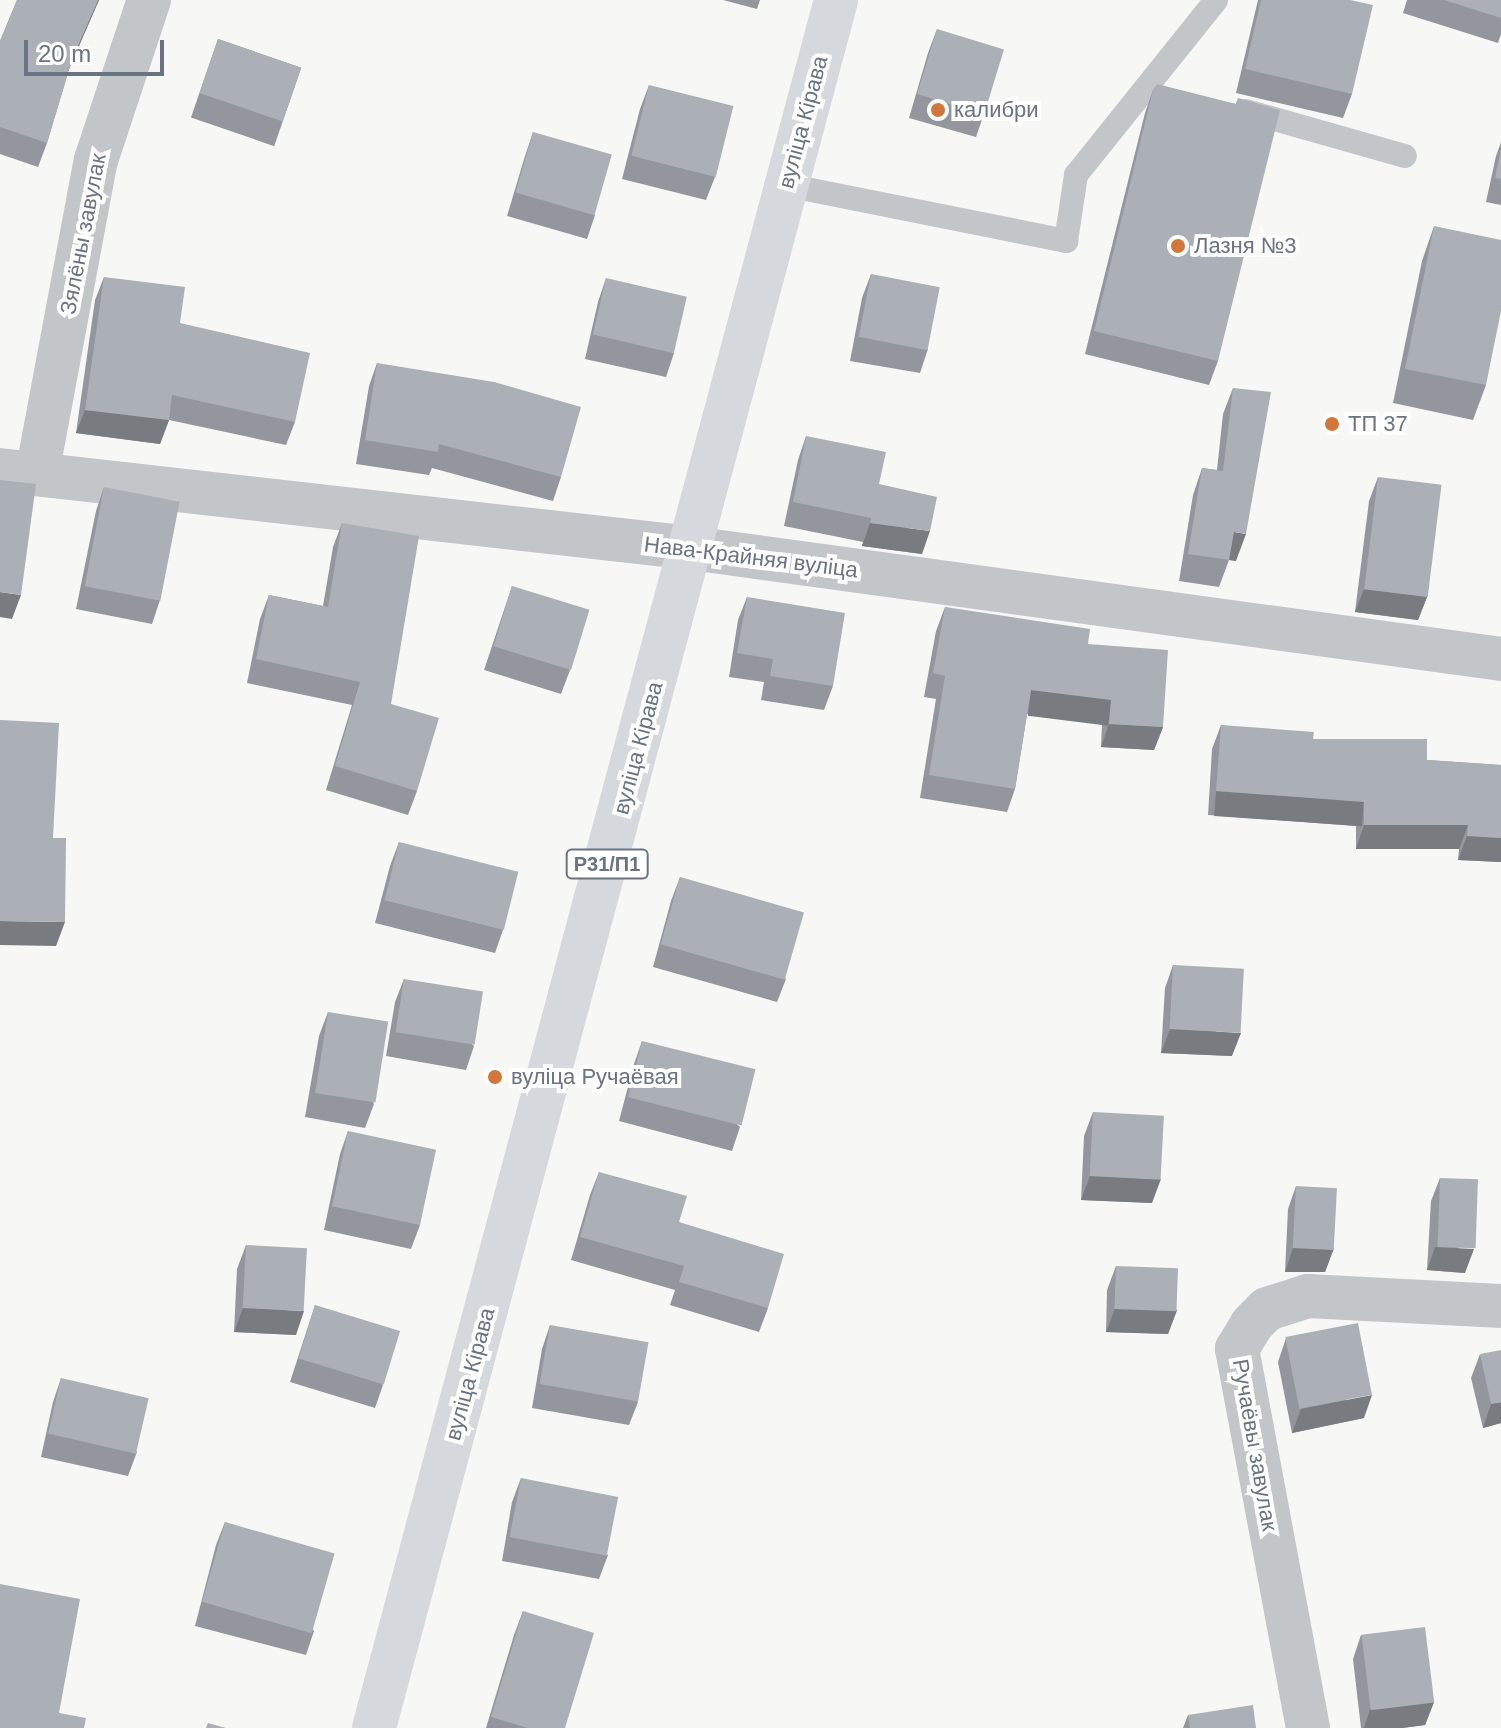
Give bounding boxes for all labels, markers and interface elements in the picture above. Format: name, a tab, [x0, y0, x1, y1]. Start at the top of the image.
scale bar	[28, 24, 168, 74]
text: 20 m	[38, 40, 91, 67]
street label: вуліца Кірава	[773, 53, 833, 191]
place label: калибри	[954, 97, 1039, 123]
marker: калибри	[929, 101, 947, 119]
street label: Зялёны завулак	[54, 151, 112, 317]
place label: Лазня №3	[1194, 233, 1297, 259]
marker: Лазня №3	[1169, 237, 1187, 255]
place label: ТП 37	[1348, 411, 1408, 437]
marker: ТП 37	[1323, 415, 1341, 433]
street label: Нава-Крайняя вуліца	[643, 531, 859, 583]
street label: вуліца Кірава	[608, 679, 668, 817]
road number: Р31/П1	[565, 848, 649, 880]
place label: вуліца Ручаёвая	[511, 1064, 679, 1090]
marker: вуліца Ручаёвая	[486, 1068, 504, 1086]
street label: вуліца Кірава	[440, 1305, 500, 1443]
street label: Ручаёвы завулак	[1227, 1357, 1283, 1533]

